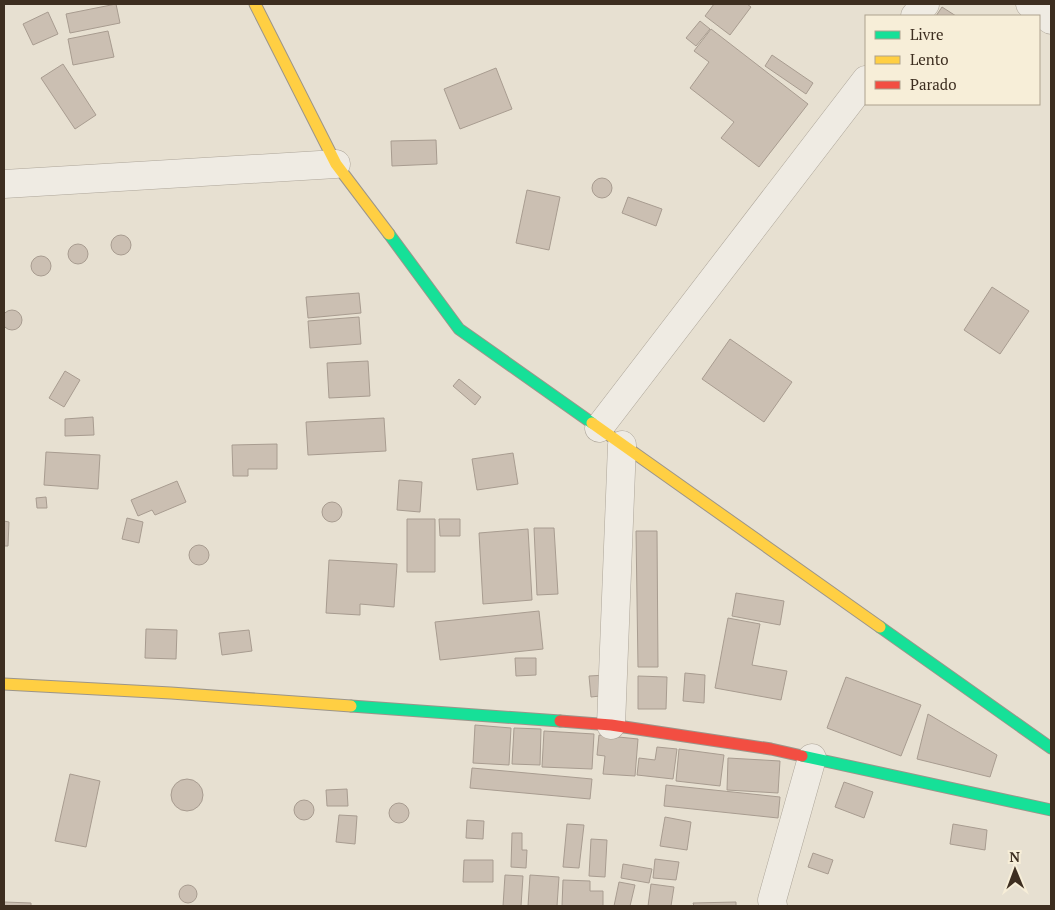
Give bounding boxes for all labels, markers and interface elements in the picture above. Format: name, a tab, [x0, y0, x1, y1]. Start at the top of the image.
legend	[865, 15, 1040, 105]
text: Livre	[910, 24, 944, 44]
text: Lento	[910, 49, 949, 69]
text: Parado	[910, 74, 956, 94]
north arrow	[990, 845, 1040, 895]
text: N	[1009, 847, 1021, 866]

